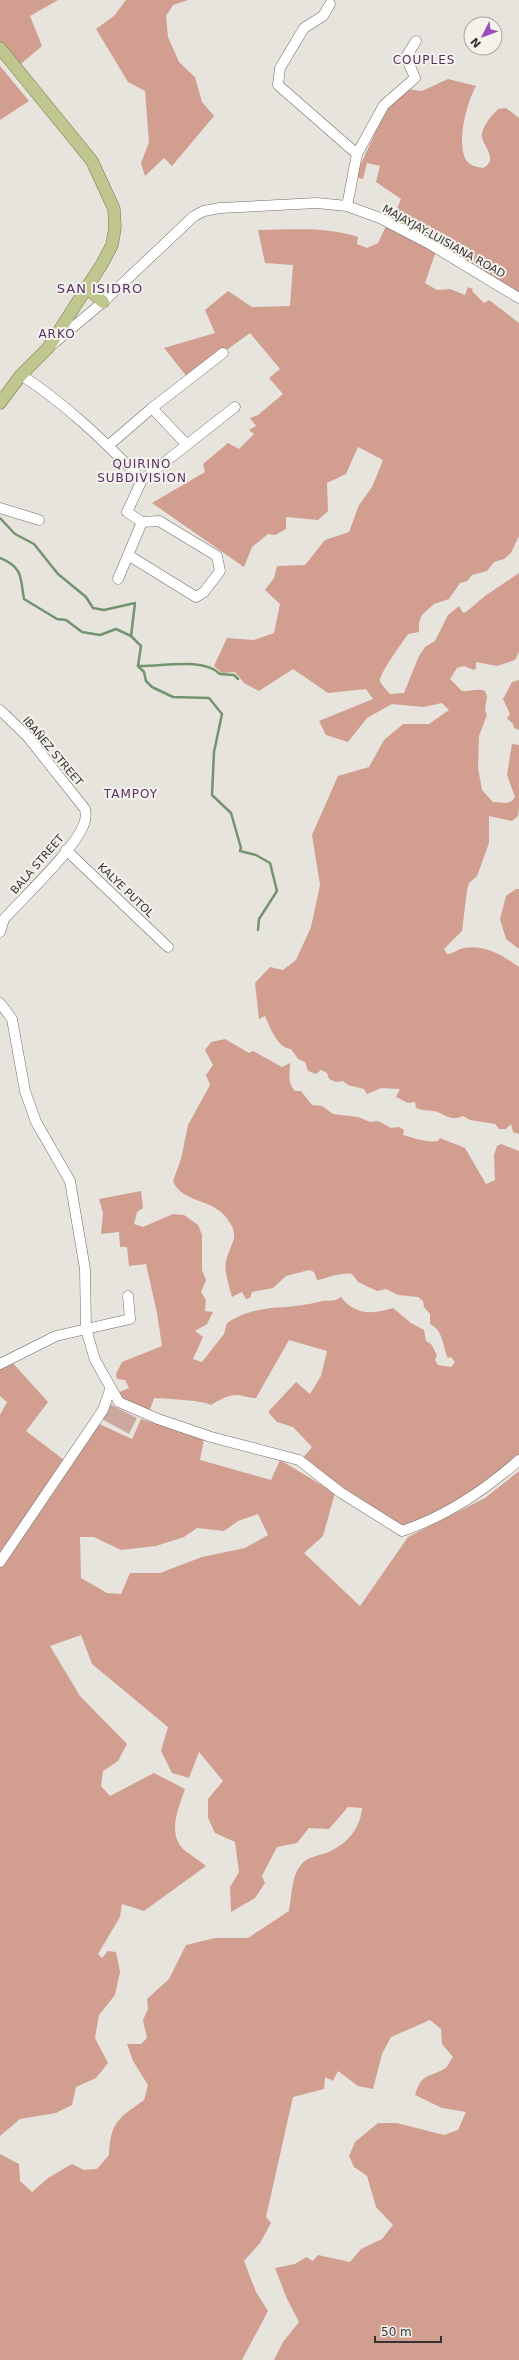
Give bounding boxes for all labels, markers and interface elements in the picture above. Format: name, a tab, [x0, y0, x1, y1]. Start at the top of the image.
north arrow	[463, 16, 503, 56]
text: N	[468, 35, 484, 50]
district label: COUPLES	[393, 53, 455, 67]
street label: MAJAYJAY-LUISIANA ROAD	[380, 202, 507, 281]
district label: SAN ISIDRO	[57, 281, 143, 296]
district label: ARKO	[38, 327, 76, 341]
district label: QUIRINO SUBDIVISION	[97, 457, 187, 485]
street label: IBAÑEZ STREET	[20, 714, 86, 789]
district label: TAMPOY	[103, 787, 158, 801]
street label: BALA STREET	[8, 832, 67, 897]
street label: KALYE PUTOL	[95, 860, 157, 921]
scale bar	[375, 2318, 441, 2344]
text: 50 m	[381, 2325, 412, 2339]

